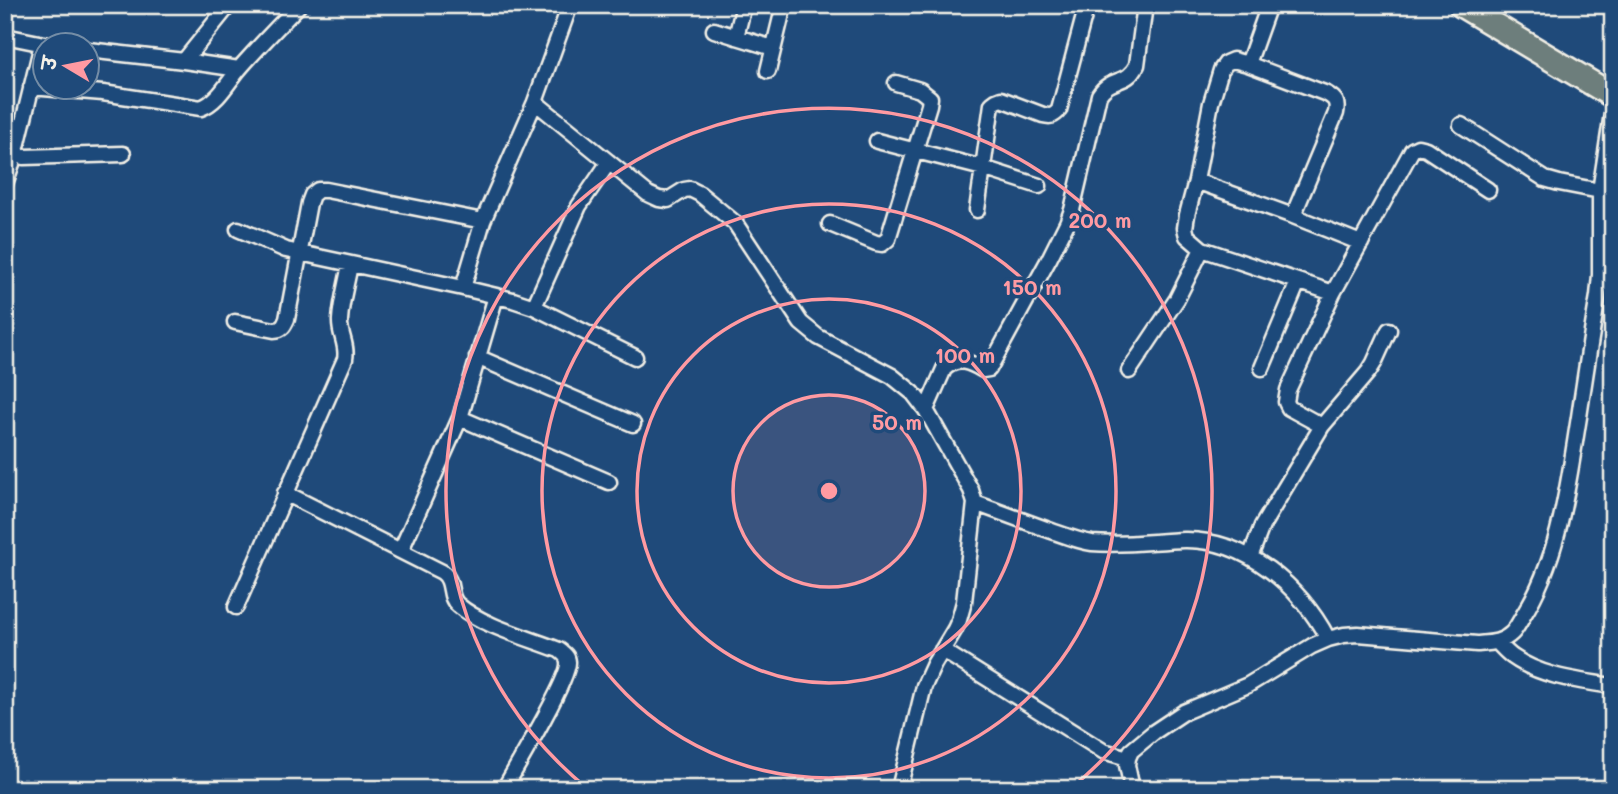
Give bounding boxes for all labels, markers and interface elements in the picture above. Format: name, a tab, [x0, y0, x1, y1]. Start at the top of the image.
north arrow	[32, 32, 102, 102]
text: उ	[35, 52, 63, 73]
text: 200 m	[1069, 206, 1131, 233]
text: 150 m	[1002, 273, 1062, 300]
text: 100 m	[935, 341, 995, 368]
text: 50 m	[872, 408, 922, 435]
centre of rings	[817, 479, 841, 503]

